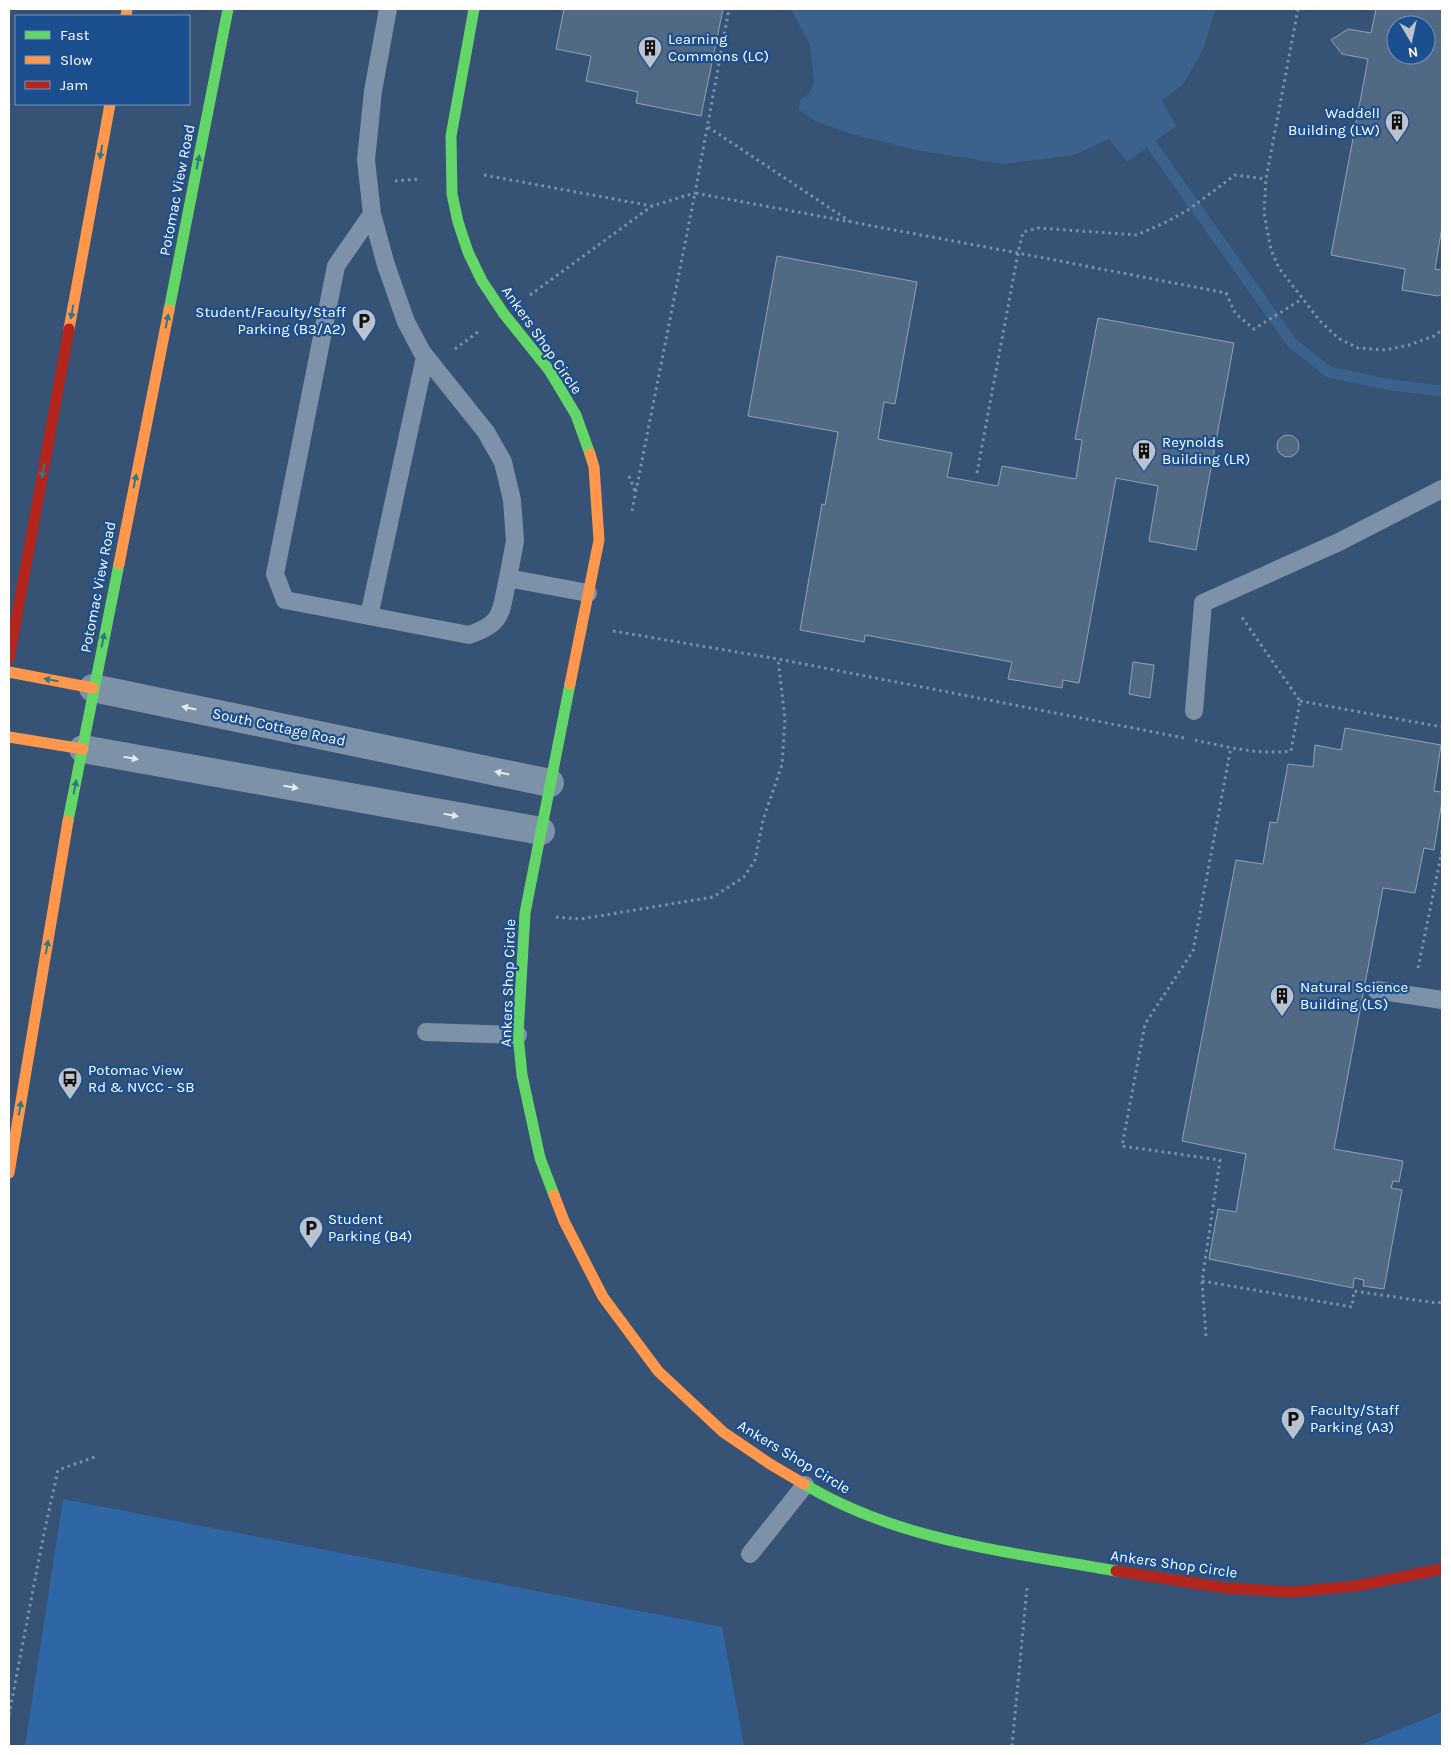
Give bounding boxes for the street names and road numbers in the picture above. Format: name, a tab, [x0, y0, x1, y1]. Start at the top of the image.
street label: Potomac View Road	[155, 123, 199, 257]
street label: Ankers Shop Circle	[498, 282, 586, 398]
street label: Potomac View Road	[76, 520, 120, 654]
street label: South Cottage Road	[211, 704, 347, 750]
street label: Ankers Shop Circle	[497, 919, 519, 1047]
street label: Ankers Shop Circle	[734, 1416, 854, 1498]
street label: Ankers Shop Circle	[1109, 1546, 1239, 1582]

